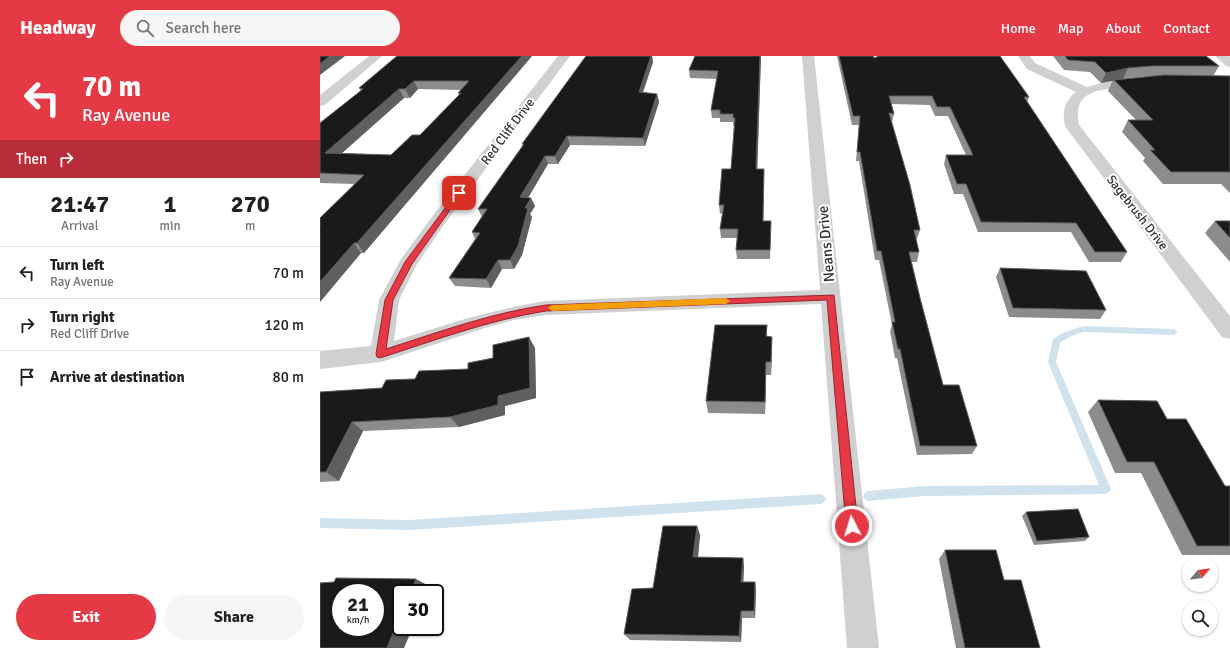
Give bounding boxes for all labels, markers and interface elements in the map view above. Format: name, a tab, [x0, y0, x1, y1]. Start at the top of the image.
search box	[120, 10, 400, 46]
text: Headway	[20, 16, 96, 40]
icon: search	[134, 17, 156, 39]
text: Search here	[166, 19, 241, 37]
text: Home	[1001, 20, 1036, 37]
text: Map	[1058, 20, 1083, 37]
text: About	[1105, 20, 1141, 37]
text: Contact	[1163, 20, 1210, 37]
text: 70 m	[82, 70, 141, 104]
icon: left	[16, 72, 68, 124]
street label: Red Cliff Drive	[478, 95, 538, 168]
text: Ray Avenue	[82, 104, 170, 126]
icon: right	[55, 148, 77, 170]
text: Then	[16, 150, 47, 168]
street label: Sagebrush Drive	[1103, 172, 1171, 253]
pin	[442, 176, 476, 210]
icon: arrive	[448, 182, 470, 204]
text: 21:47	[50, 189, 109, 219]
text: 1	[164, 189, 176, 219]
text: 270	[231, 189, 270, 219]
street label: Neans Drive	[814, 205, 838, 283]
text: Arrival	[61, 218, 98, 234]
text: min	[160, 218, 181, 234]
text: m	[245, 218, 255, 234]
text: Turn left	[50, 256, 104, 274]
icon: left	[16, 262, 38, 284]
text: 70 m	[273, 264, 304, 282]
text: Ray Avenue	[50, 274, 114, 290]
text: Turn right	[50, 308, 115, 326]
icon: right	[16, 314, 38, 336]
text: 120 m	[264, 316, 304, 334]
text: Red Cliff Drive	[50, 326, 129, 342]
icon: arrive	[16, 366, 38, 388]
text: Arrive at destination	[50, 368, 185, 386]
text: 80 m	[273, 368, 304, 386]
position arrow	[831, 505, 873, 547]
north arrow	[1182, 556, 1218, 592]
map controls	[1182, 556, 1218, 636]
speed limit sign: 30	[392, 584, 444, 636]
text: 21	[347, 592, 369, 617]
button: Exit	[16, 594, 156, 640]
button: Share	[164, 594, 304, 640]
button: search	[1182, 600, 1218, 636]
text: km/h	[347, 614, 369, 626]

